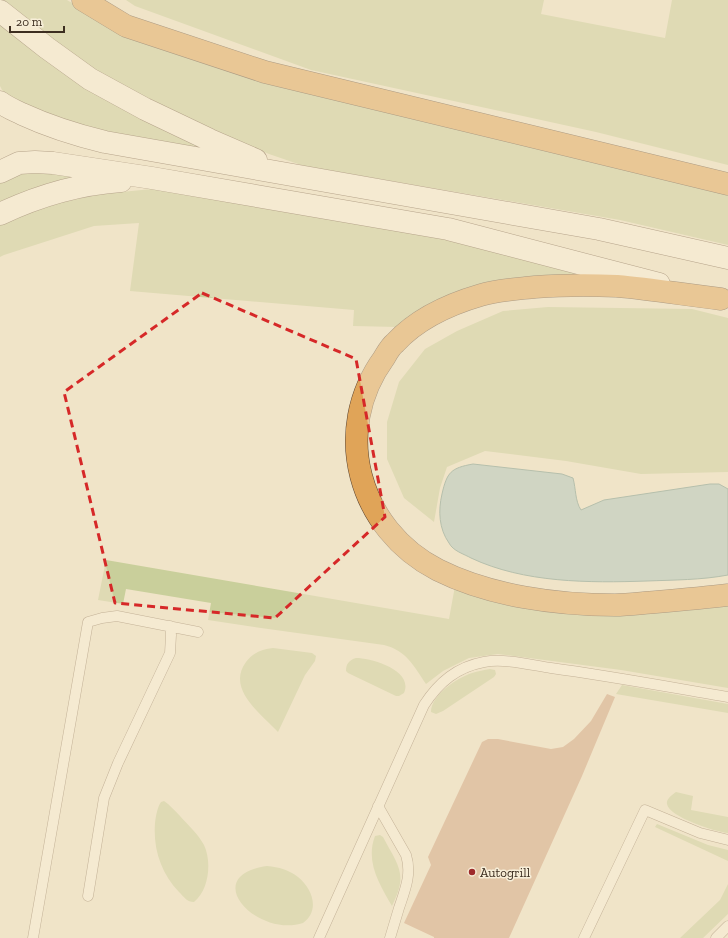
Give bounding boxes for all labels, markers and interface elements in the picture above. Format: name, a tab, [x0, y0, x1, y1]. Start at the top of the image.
scale bar	[10, 8, 64, 34]
text: 20 m	[16, 15, 43, 29]
place label: Autogrill	[480, 865, 531, 880]
marker: Autogrill	[467, 867, 477, 877]

